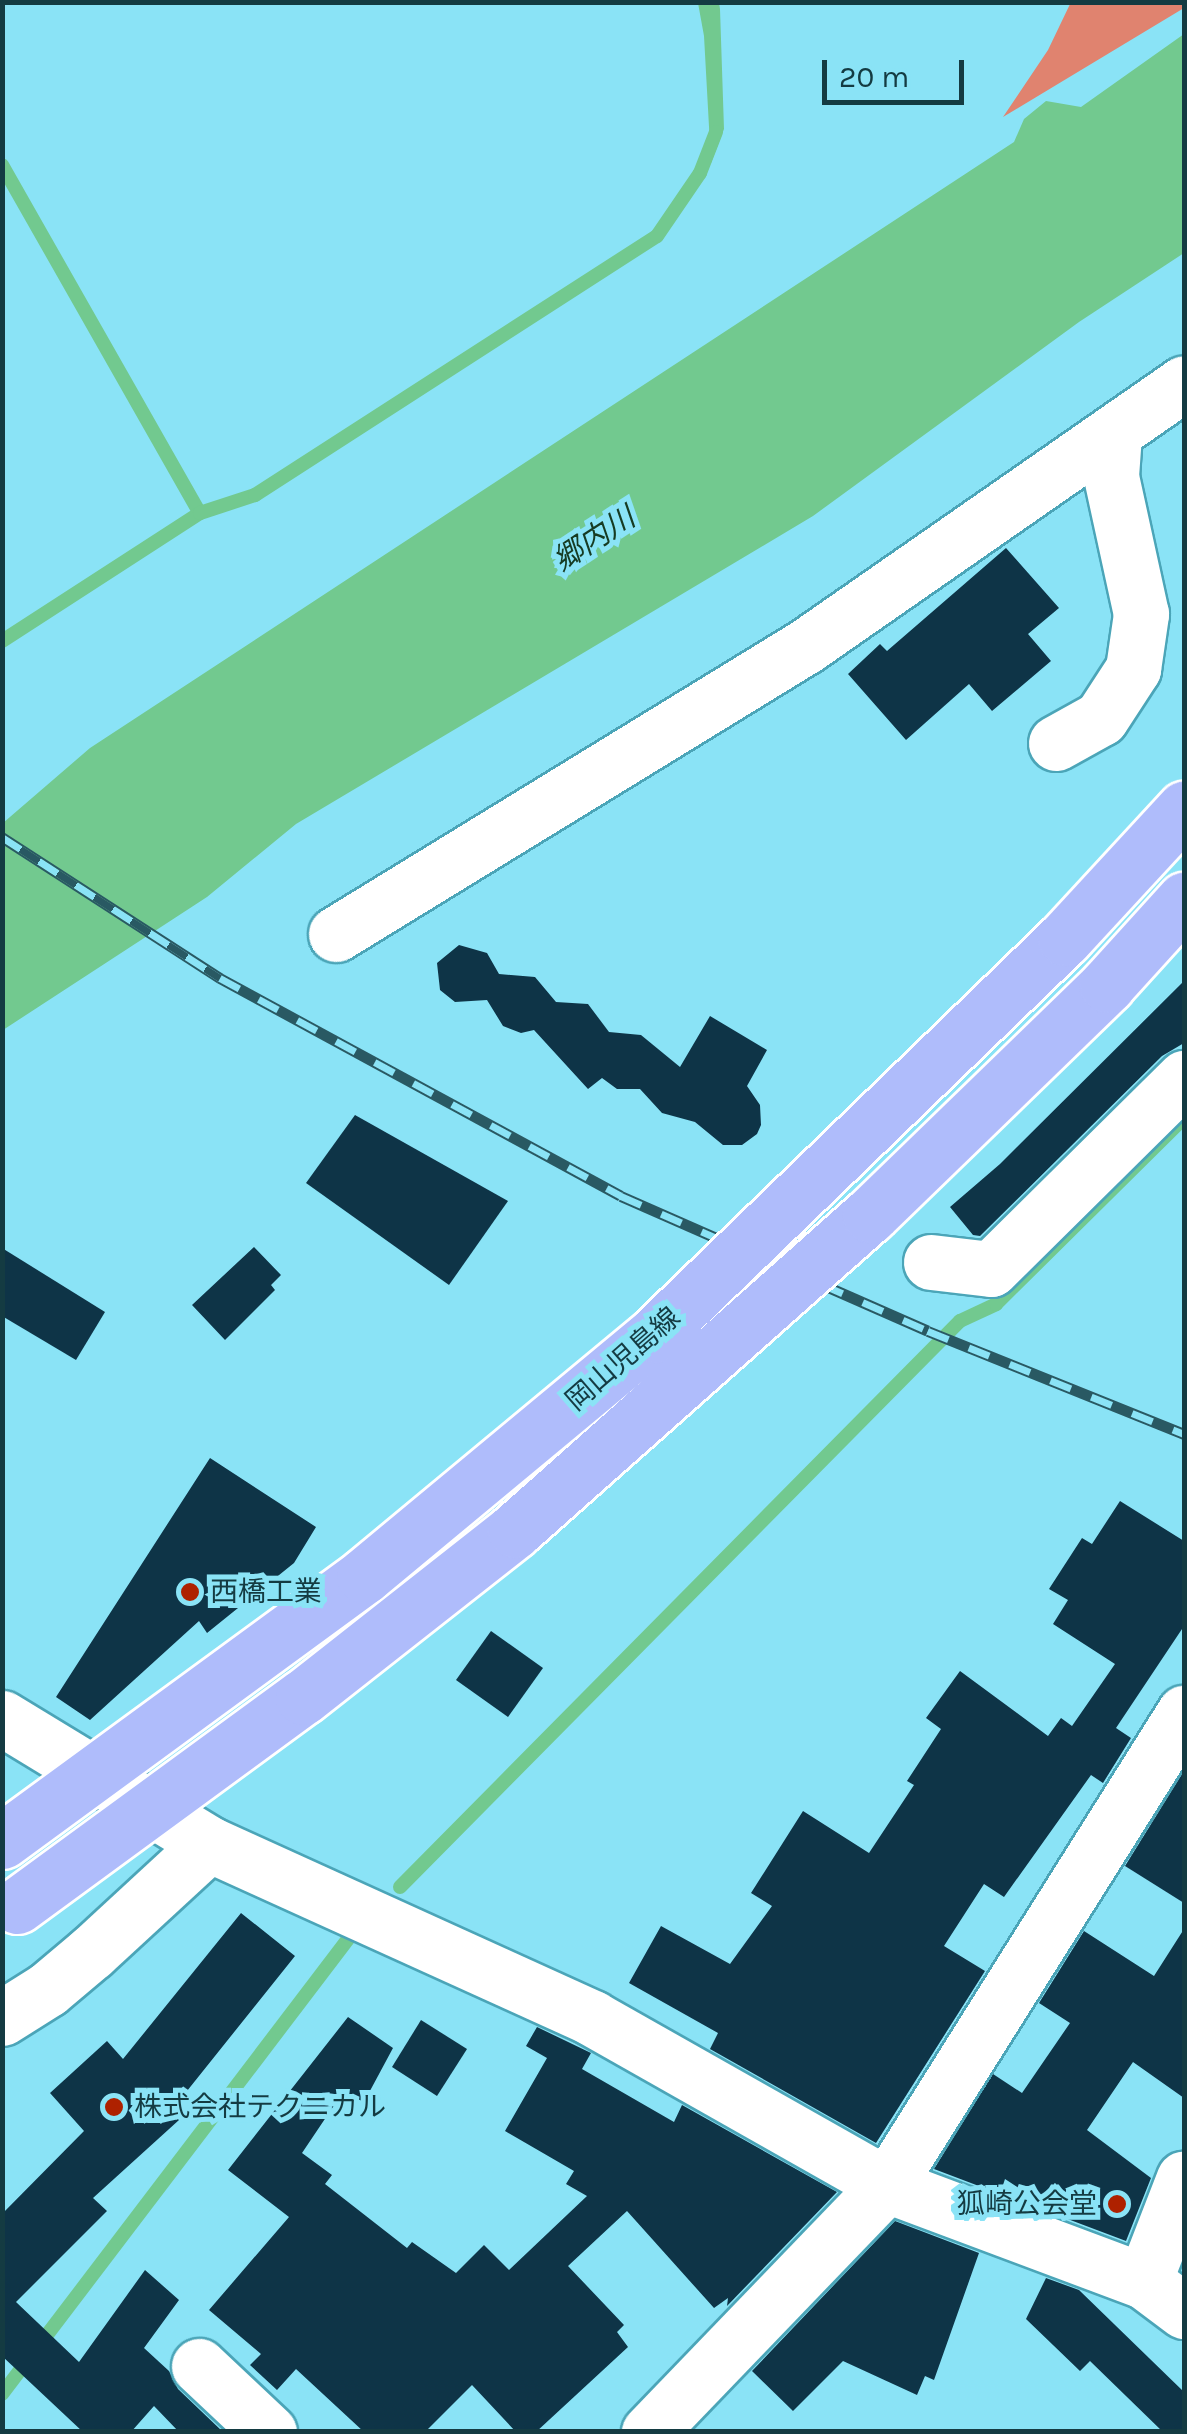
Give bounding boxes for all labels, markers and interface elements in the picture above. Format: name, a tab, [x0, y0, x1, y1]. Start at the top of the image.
scale bar	[827, 40, 970, 102]
text: 20 m	[839, 59, 909, 95]
water label: 郷内川	[546, 499, 642, 579]
street label: 岡山児島線	[559, 1300, 687, 1418]
place label: 西橋工業	[210, 1575, 322, 1609]
marker: 西橋工業	[179, 1581, 201, 1603]
place label: 株式会社テクニカル	[134, 2090, 386, 2124]
marker: 株式会社テクニカル	[103, 2096, 125, 2118]
place label: 狐崎公会堂	[957, 2187, 1097, 2221]
marker: 狐崎公会堂	[1106, 2193, 1128, 2215]

